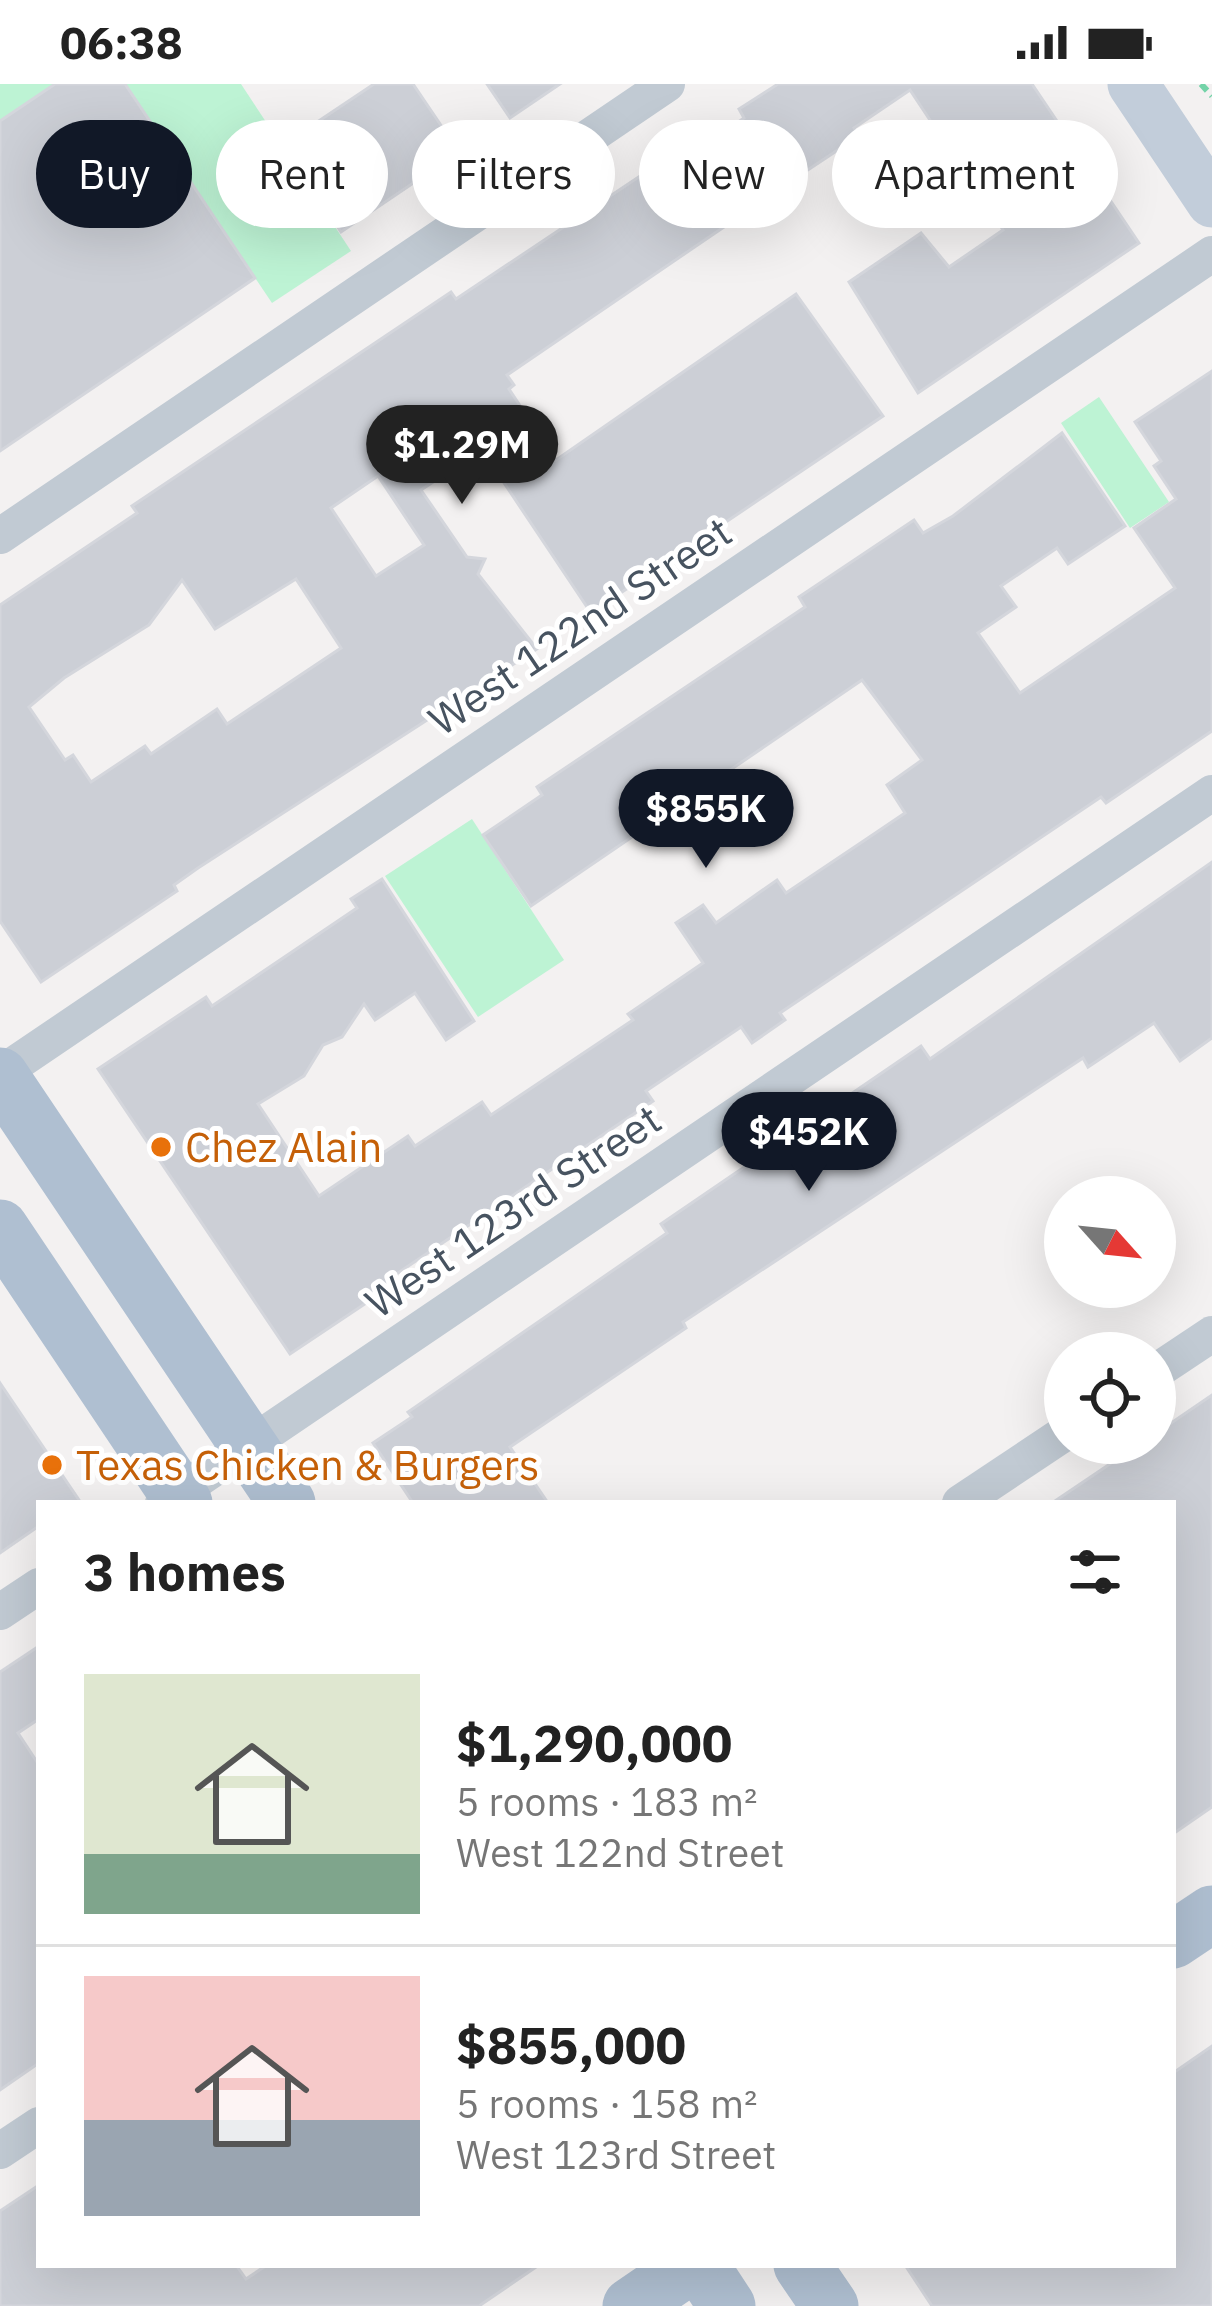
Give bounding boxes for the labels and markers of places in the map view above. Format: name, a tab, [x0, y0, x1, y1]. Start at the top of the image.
pin: $1.29M	[364, 405, 560, 507]
pin: $855K	[622, 769, 790, 871]
pin: $452K	[725, 1092, 893, 1194]
place label: Chez Alain	[185, 1119, 382, 1174]
marker: Chez Alain	[148, 1134, 174, 1160]
place label: Texas Chicken & Burgers	[76, 1437, 539, 1492]
marker: Texas Chicken & Burgers	[39, 1452, 65, 1478]

